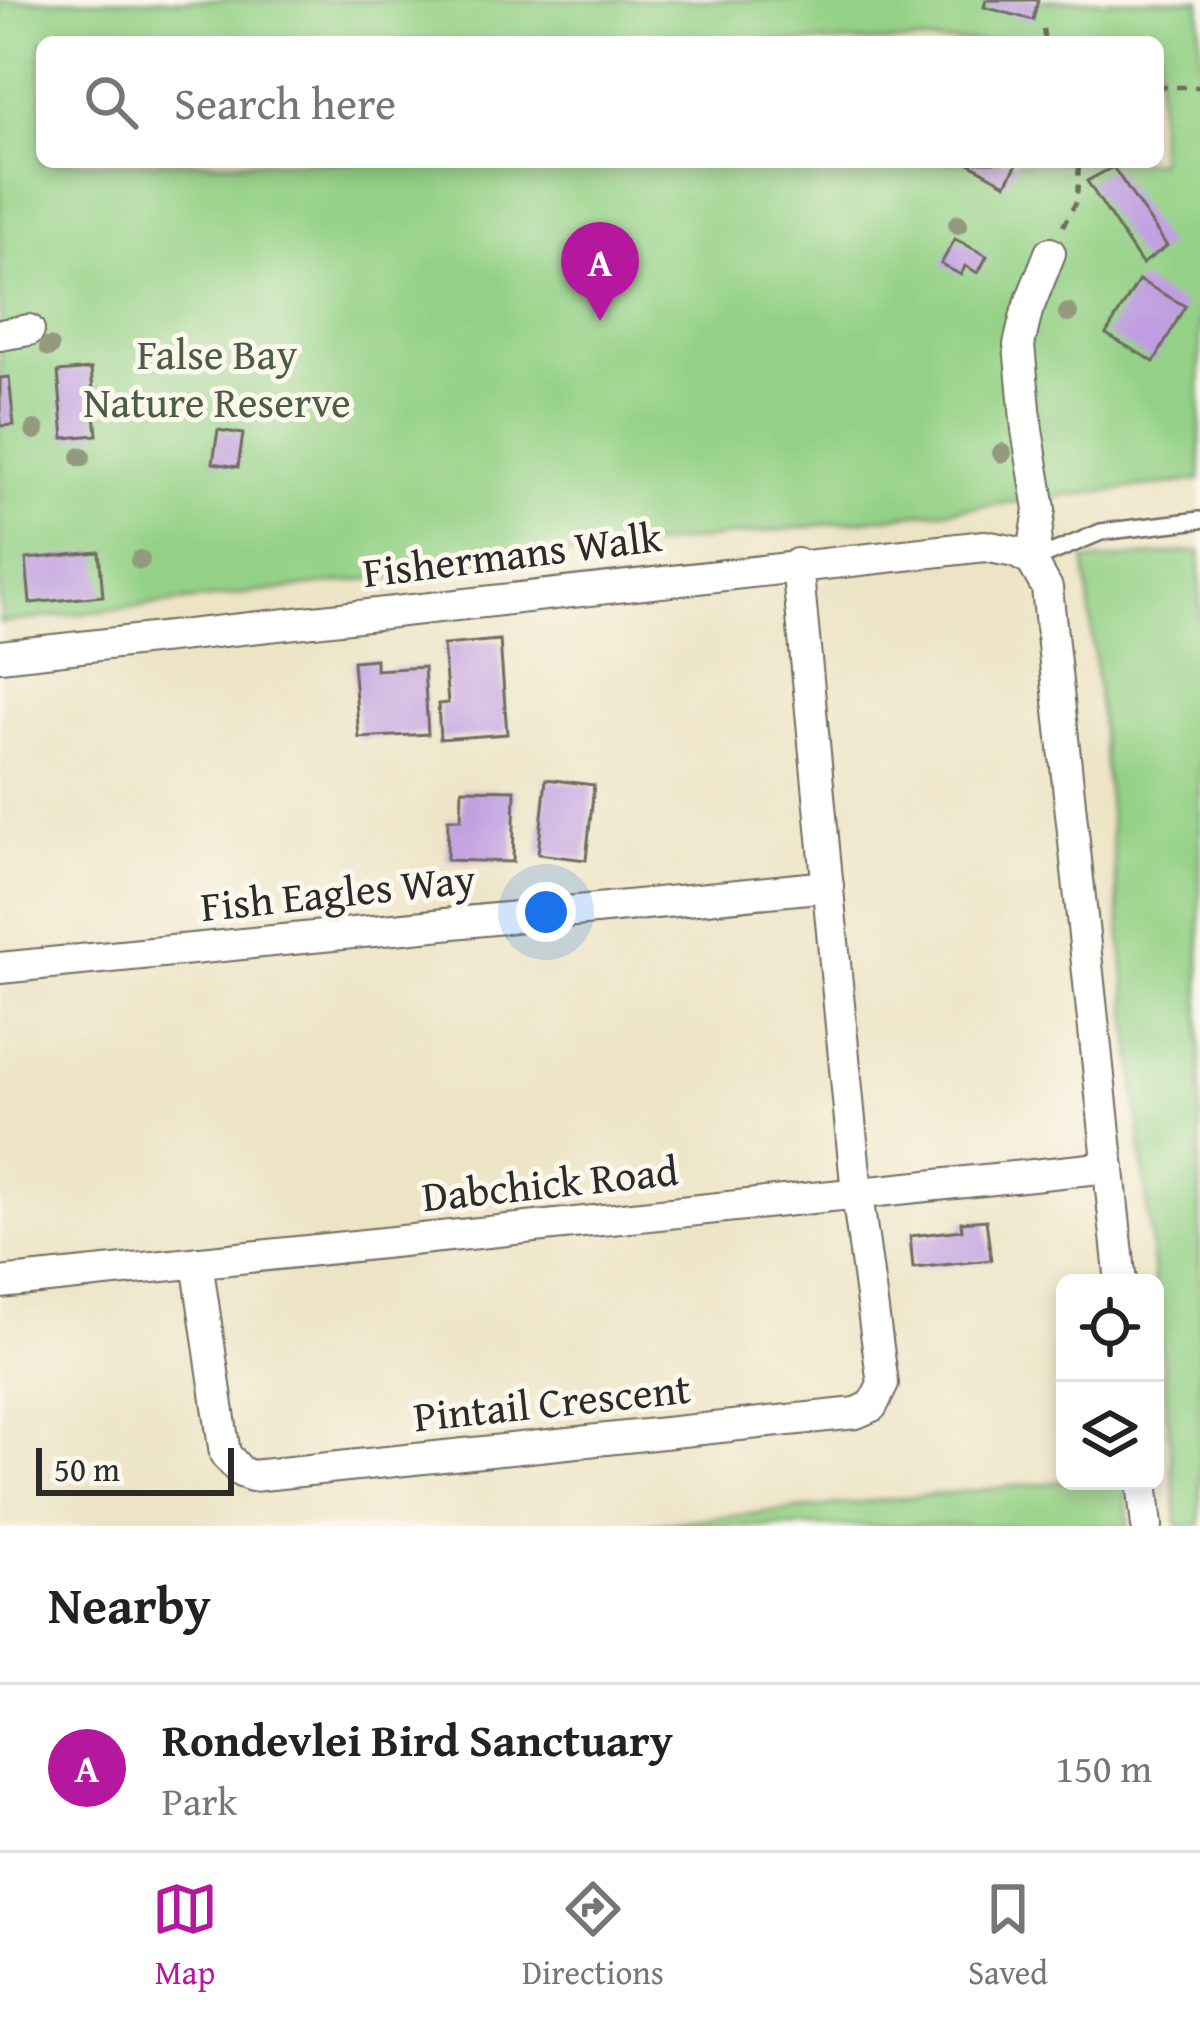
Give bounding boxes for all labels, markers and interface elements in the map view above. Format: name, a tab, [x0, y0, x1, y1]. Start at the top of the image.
search box	[36, 36, 1164, 168]
icon: search	[78, 69, 144, 135]
text: Search here	[174, 70, 396, 135]
pin: A	[561, 222, 639, 321]
park label: False Bay Nature Reserve	[83, 323, 351, 432]
street label: Fishermans Walk	[359, 505, 665, 602]
street label: Fish Eagles Way	[197, 847, 478, 936]
your location	[516, 882, 576, 942]
street label: Dabchick Road	[419, 1139, 681, 1226]
map controls	[1056, 1274, 1164, 1490]
button: locate	[1056, 1274, 1164, 1382]
street label: Pintail Crescent	[410, 1357, 694, 1446]
button: layers	[1056, 1382, 1164, 1490]
scale bar	[36, 1442, 234, 1495]
text: 50 m	[54, 1445, 120, 1493]
text: Nearby	[48, 1567, 211, 1642]
text: Rondevlei Bird Sanctuary	[162, 1707, 673, 1772]
text: A	[75, 1739, 99, 1796]
text: 150 m	[1055, 1739, 1152, 1796]
text: Park	[162, 1772, 237, 1829]
tab: Map	[152, 1876, 218, 1996]
tab: Directions	[522, 1876, 664, 1996]
tab: Saved	[968, 1876, 1048, 1996]

